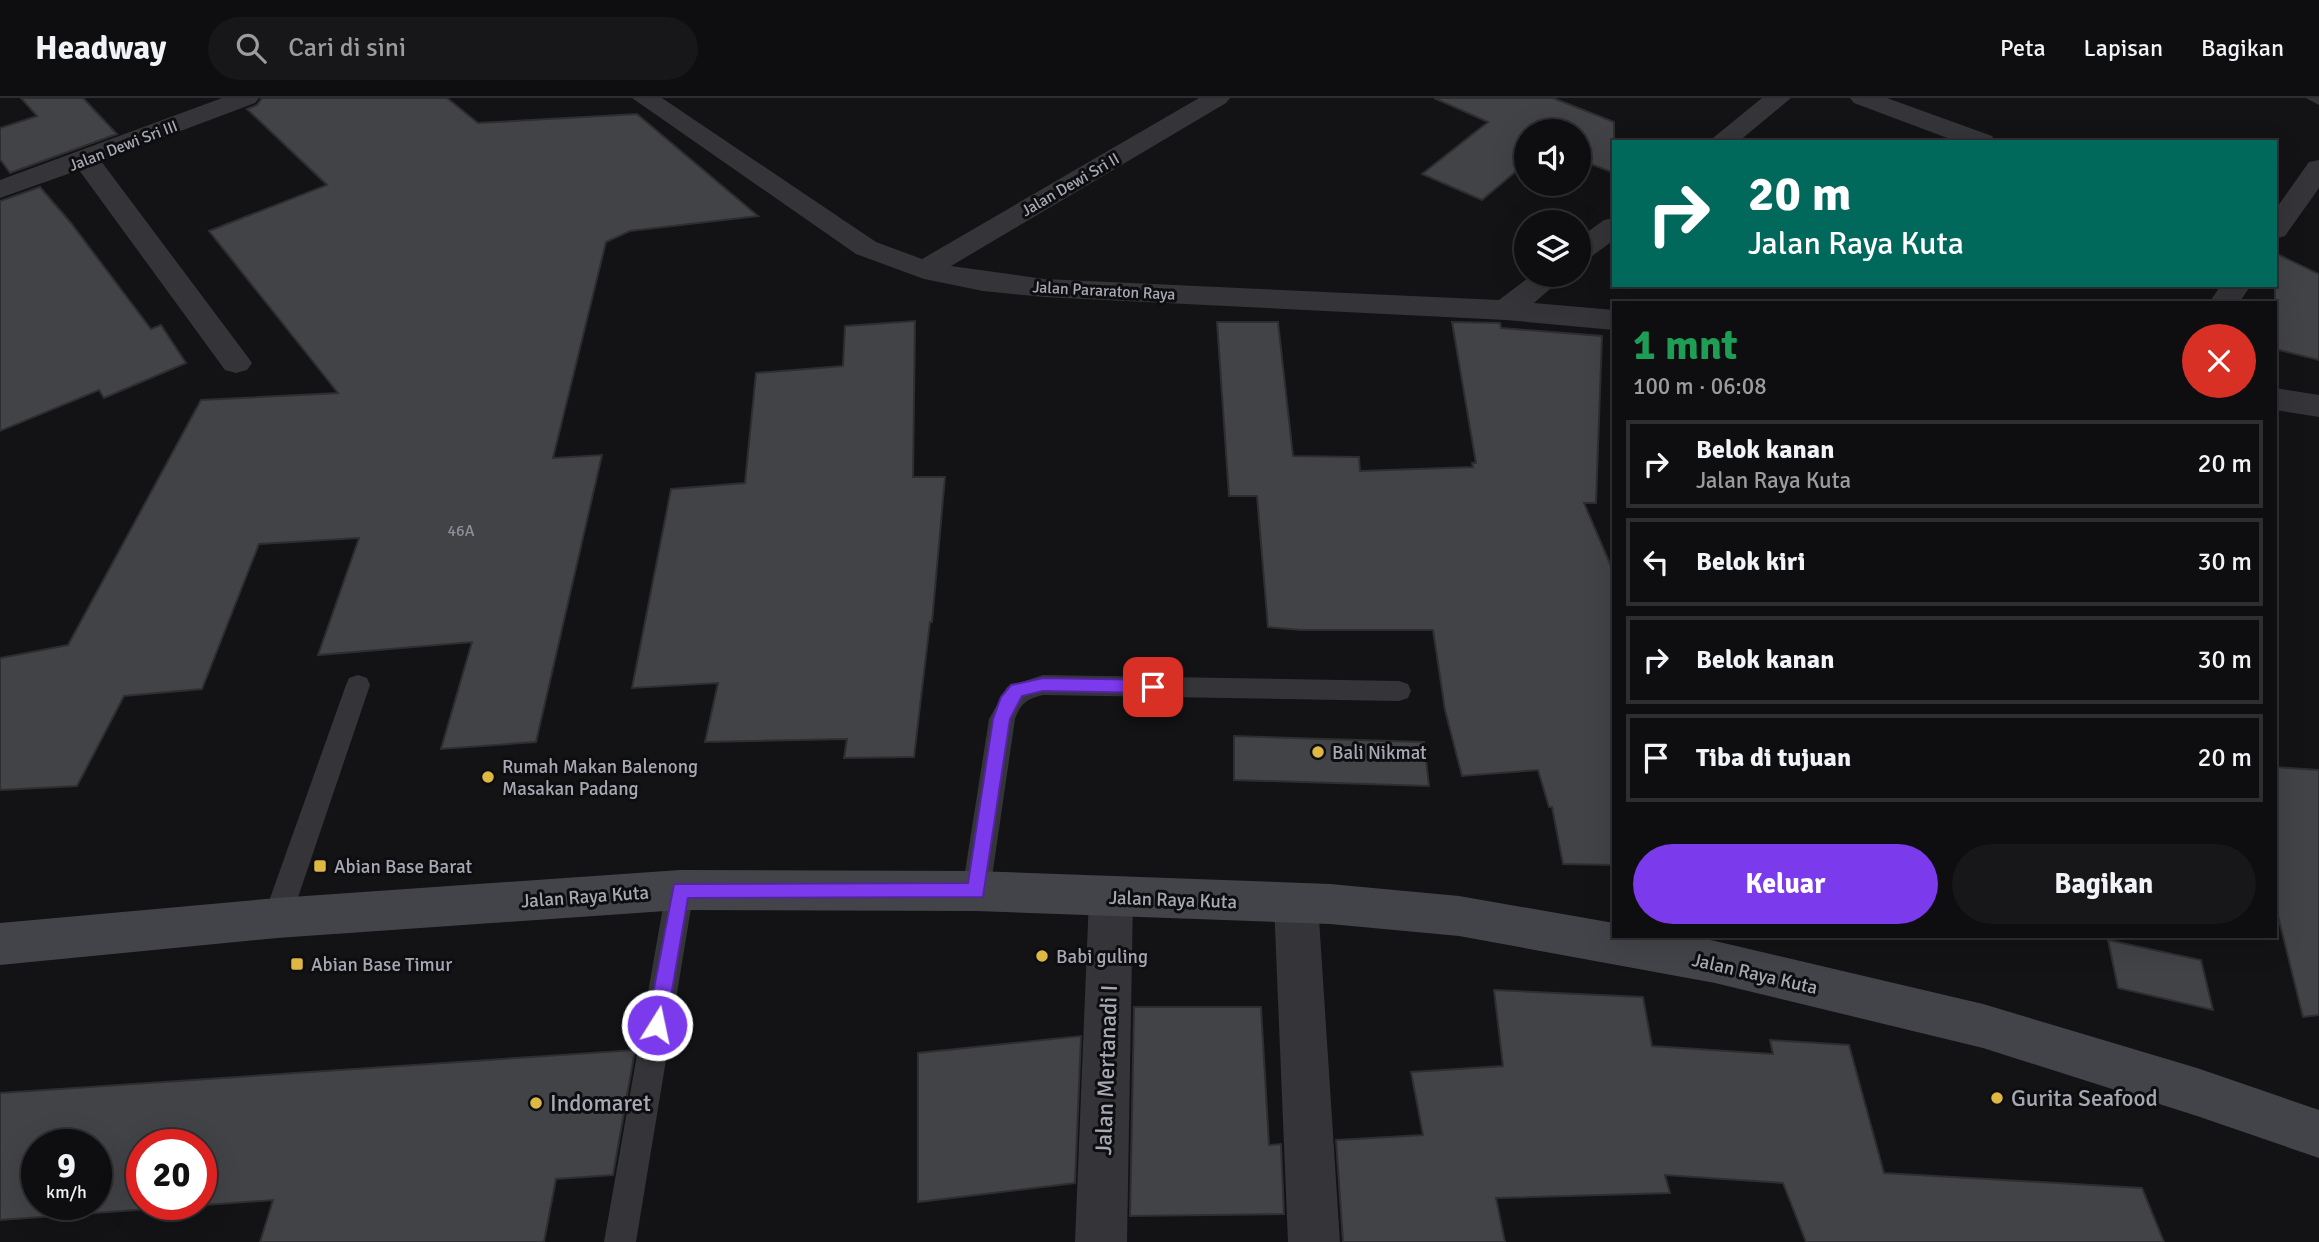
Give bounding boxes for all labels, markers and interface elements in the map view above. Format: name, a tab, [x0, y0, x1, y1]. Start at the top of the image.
search box	[208, 17, 698, 80]
text: Headway	[35, 28, 166, 69]
icon: search	[232, 29, 270, 67]
text: Cari di sini	[288, 32, 406, 64]
text: Peta	[2000, 33, 2046, 63]
text: Lapisan	[2084, 33, 2163, 63]
text: Bagikan	[2201, 33, 2284, 63]
street label: Jalan Dewi Sri III	[66, 116, 181, 176]
map controls	[1514, 119, 1591, 287]
button: sound	[1514, 119, 1591, 196]
street label: Jalan Dewi Sri II	[1018, 149, 1123, 221]
text: 20 m	[1748, 164, 1851, 224]
icon: right	[1633, 168, 1724, 259]
button: layers	[1514, 210, 1591, 287]
text: Jalan Raya Kuta	[1748, 224, 1964, 263]
street label: Jalan Pararaton Raya	[1032, 277, 1176, 305]
text: 1 mnt	[1633, 320, 1738, 371]
button: close	[2182, 324, 2256, 398]
text: 100 m · 06:08	[1633, 372, 1767, 401]
text: Belok kanan	[1696, 434, 1834, 466]
icon: right	[1637, 445, 1675, 483]
text: 20 m	[2197, 448, 2252, 480]
text: Jalan Raya Kuta	[1696, 466, 1851, 495]
house number: 46A	[447, 521, 475, 541]
icon: left	[1637, 543, 1675, 581]
text: Belok kiri	[1696, 546, 1805, 578]
text: 30 m	[2197, 546, 2252, 578]
icon: right	[1637, 641, 1675, 679]
text: Belok kanan	[1696, 644, 1834, 676]
text: 30 m	[2197, 644, 2252, 676]
pin	[1123, 657, 1183, 717]
icon: arrive	[1134, 668, 1172, 706]
icon: arrive	[1637, 739, 1675, 777]
place label: Bali Nikmat	[1332, 741, 1427, 765]
text: Tiba di tujuan	[1696, 742, 1851, 774]
text: 20 m	[2197, 742, 2252, 774]
marker: Bali Nikmat	[1310, 744, 1326, 760]
place label: Rumah Makan Balenong Masakan Padang	[502, 755, 698, 801]
marker: Rumah Makan Balenong Masakan Padang	[480, 769, 496, 785]
button: Keluar	[1633, 844, 1938, 924]
button: Bagikan	[1952, 844, 2256, 924]
place label: Abian Base Barat	[334, 855, 473, 879]
marker: Abian Base Barat	[312, 858, 328, 874]
street label: Jalan Raya Kuta	[520, 881, 650, 913]
street label: Jalan Raya Kuta	[1108, 886, 1237, 914]
place label: Babi guling	[1056, 945, 1148, 969]
marker: Babi guling	[1034, 948, 1050, 964]
street label: Jalan Raya Kuta	[1690, 948, 1820, 1000]
place label: Abian Base Timur	[311, 953, 452, 977]
marker: Abian Base Timur	[289, 956, 305, 972]
street label: Jalan Mertanadi I	[1089, 984, 1124, 1156]
position arrow	[620, 988, 694, 1062]
place label: Gurita Seafood	[2011, 1084, 2158, 1113]
place label: Indomaret	[550, 1089, 651, 1118]
marker: Gurita Seafood	[1989, 1090, 2005, 1106]
marker: Indomaret	[528, 1095, 544, 1111]
speed limit sign: 20	[126, 1129, 217, 1220]
text: 9	[57, 1144, 76, 1187]
text: km/h	[46, 1181, 87, 1203]

